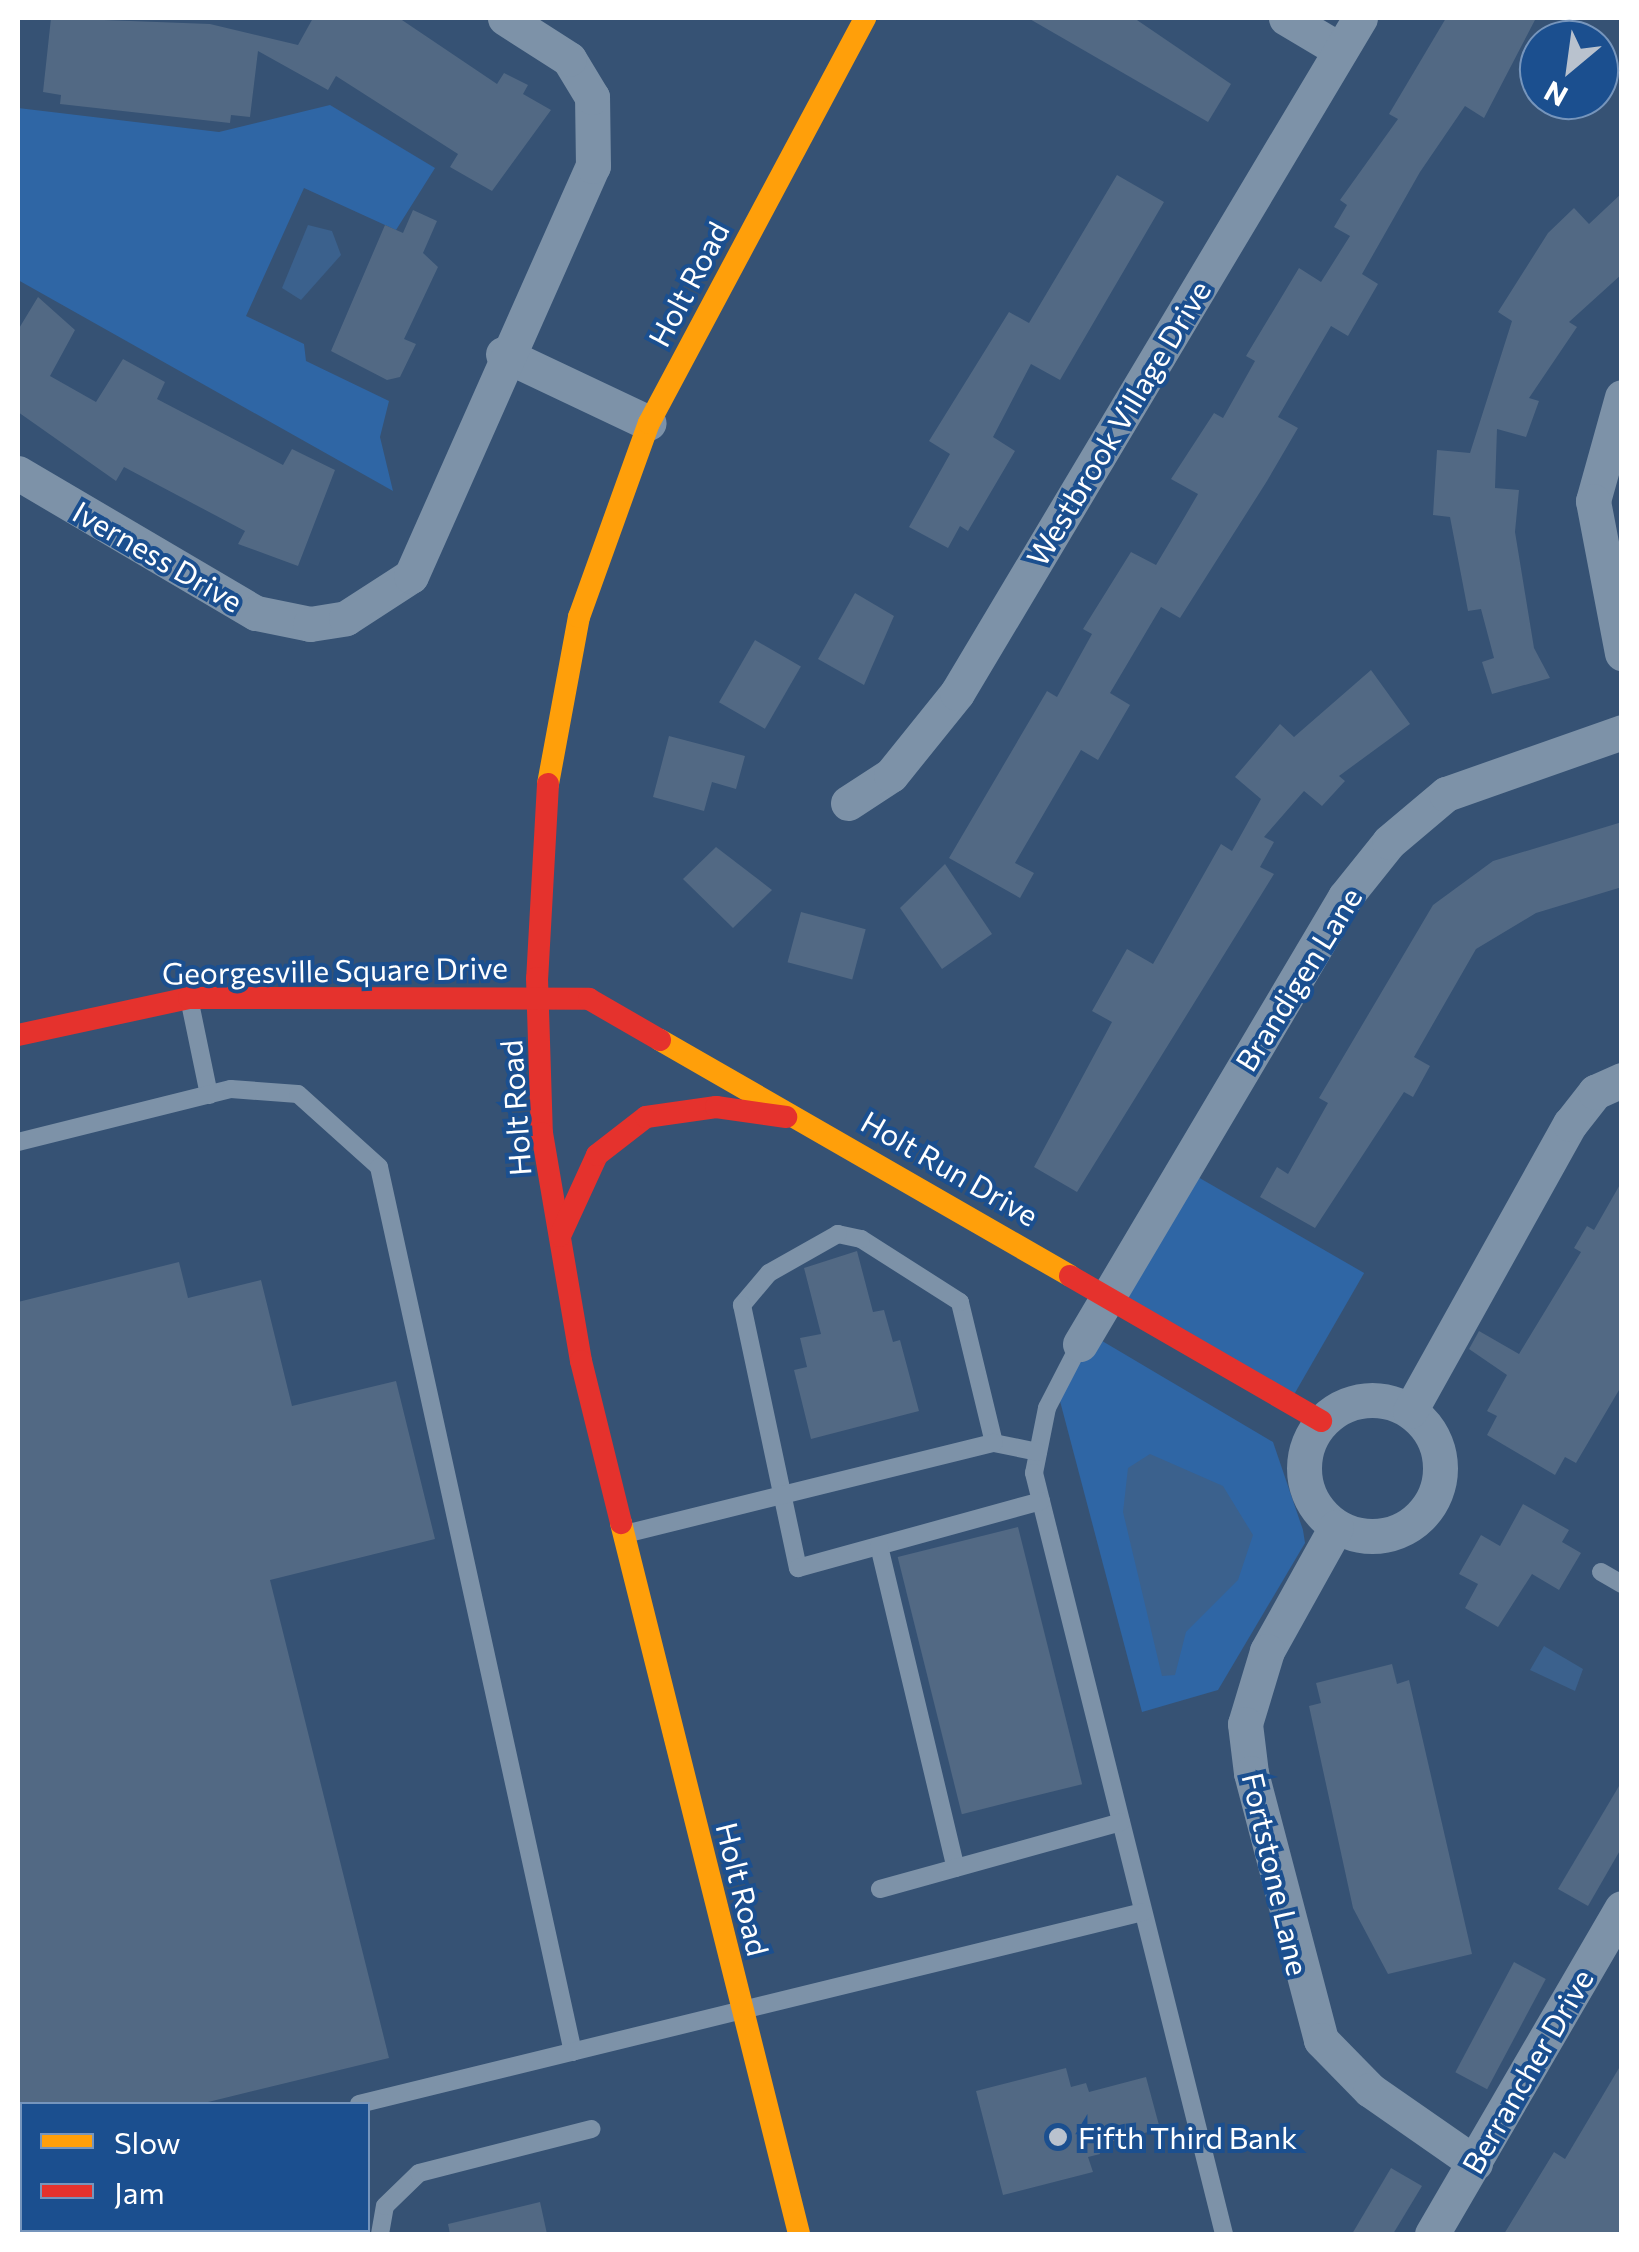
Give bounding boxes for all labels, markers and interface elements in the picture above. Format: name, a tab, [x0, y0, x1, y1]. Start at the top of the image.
north arrow	[1519, 20, 1619, 120]
text: N	[1538, 75, 1573, 114]
street label: Holt Road	[640, 215, 736, 353]
street label: Westbrook Village Drive	[1018, 274, 1218, 572]
street label: Iverness Drive	[67, 493, 249, 619]
street label: Brandigen Lane	[1227, 881, 1369, 1077]
street label: Georgesville Square Drive	[162, 949, 508, 991]
street label: Holt Road	[492, 1039, 538, 1177]
street label: Holt Run Drive	[855, 1103, 1045, 1233]
street label: Fortstone Lane	[1235, 1769, 1317, 1979]
street label: Holt Road	[709, 1819, 777, 1959]
street label: Berrancher Drive	[1454, 1962, 1600, 2180]
legend	[20, 2102, 370, 2232]
place label: Fifth Third Bank	[1078, 2119, 1297, 2155]
text: Slow	[114, 2123, 181, 2160]
marker: Fifth Third Bank	[1047, 2126, 1069, 2148]
text: Jam	[114, 2173, 165, 2210]

